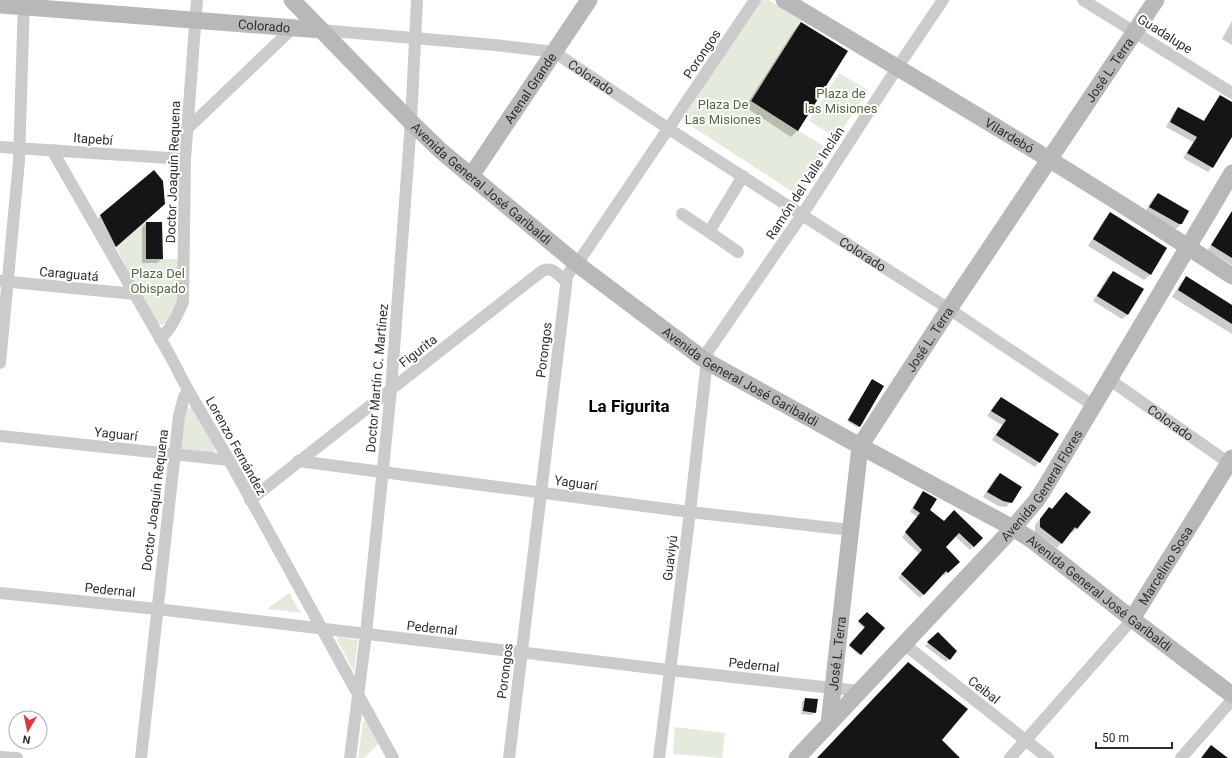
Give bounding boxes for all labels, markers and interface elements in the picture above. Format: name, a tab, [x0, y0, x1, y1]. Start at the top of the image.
street label: Guadalupe	[1135, 11, 1195, 57]
street label: Colorado	[237, 16, 291, 35]
street label: Porongos	[680, 26, 724, 81]
street label: José L. Terra	[1082, 35, 1136, 105]
street label: Arenal Grande	[501, 50, 559, 126]
street label: Colorado	[565, 56, 617, 98]
park label: Plaza de las Misiones	[805, 86, 878, 116]
park label: Plaza De Las Misiones	[685, 97, 762, 127]
street label: Doctor Joaquín Requena	[163, 101, 183, 243]
street label: Vilardebó	[982, 115, 1037, 156]
street label: Avenida General José Garibaldi	[408, 119, 555, 247]
street label: Ramón del Valle Inclán	[763, 124, 847, 242]
street label: Itapebí	[73, 130, 114, 148]
street label: Colorado	[837, 233, 889, 274]
street label: Caraguatá	[39, 264, 99, 284]
park label: Plaza Del Obispado	[130, 266, 186, 296]
street label: Doctor Martín C. Martínez	[363, 302, 391, 453]
street label: José L. Terra	[903, 304, 956, 375]
street label: Porongos	[533, 321, 555, 379]
street label: Avenida General José Garibaldi	[660, 324, 821, 429]
street label: Figurita	[396, 332, 440, 370]
street label: Lorenzo Fernández	[203, 394, 270, 498]
district label: La Figurita	[588, 396, 670, 416]
street label: Colorado	[1145, 401, 1197, 443]
street label: Yaguarí	[94, 424, 139, 444]
street label: Avenida General Flores	[997, 427, 1085, 544]
street label: Doctor Joaquín Requena	[139, 428, 171, 572]
street label: Yaguarí	[553, 473, 599, 494]
street label: Marcelino Sosa	[1135, 523, 1195, 607]
street label: Avenida General José Garibaldi	[1024, 531, 1175, 654]
street label: Guaviyú	[660, 534, 680, 582]
street label: Pedernal	[84, 580, 136, 600]
street label: José L. Terra	[825, 616, 848, 691]
street label: Pedernal	[406, 618, 458, 638]
street label: Porongos	[494, 642, 516, 700]
street label: Pedernal	[728, 655, 780, 675]
street label: Ceibal	[965, 673, 1003, 707]
north arrow	[8, 710, 48, 750]
scale bar	[1096, 724, 1172, 750]
text: 50 m	[1102, 731, 1129, 745]
text: N	[21, 732, 31, 746]

